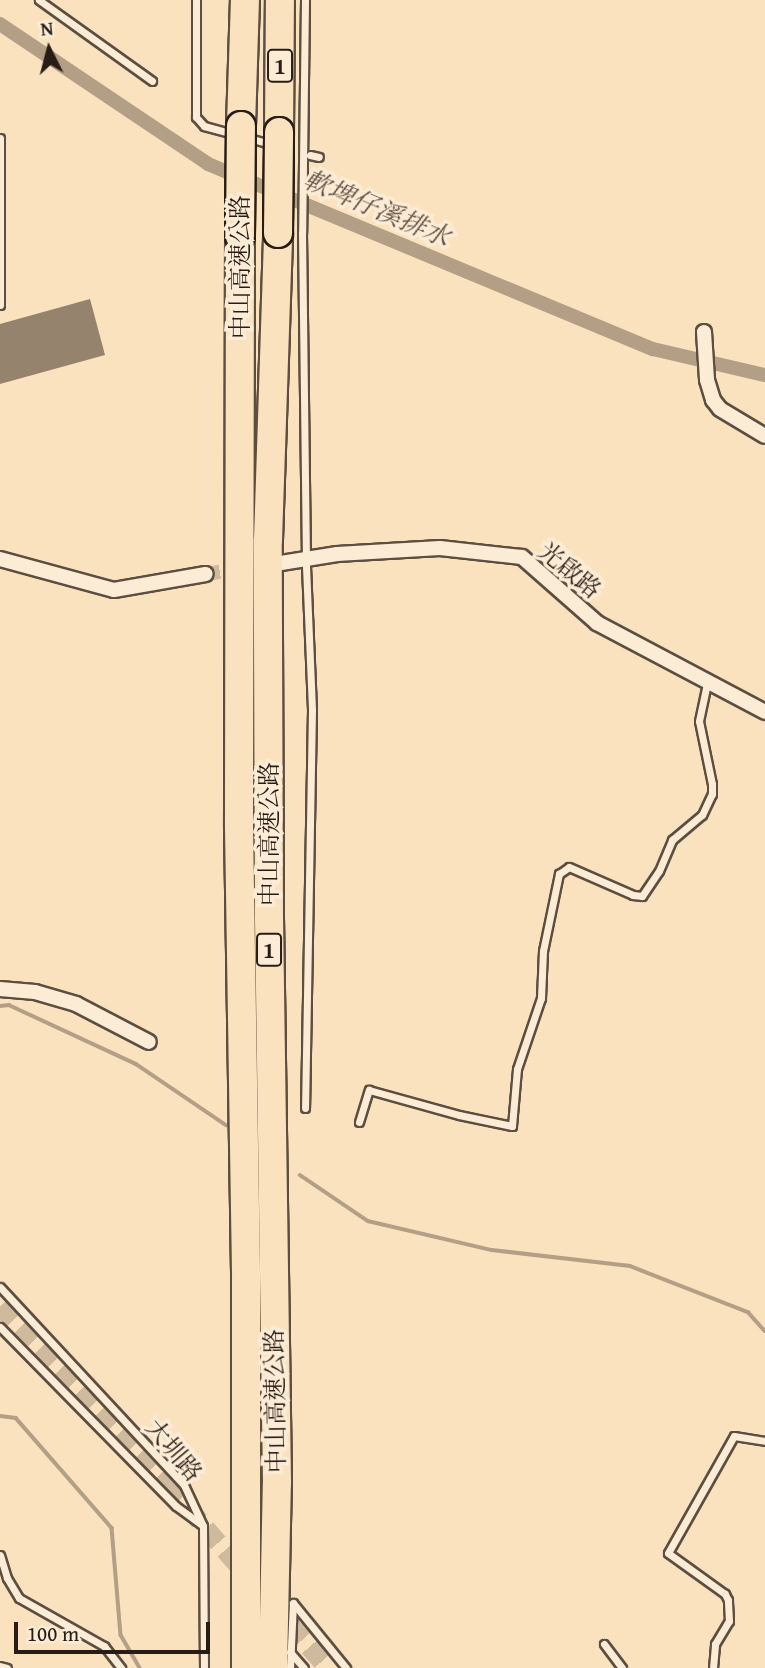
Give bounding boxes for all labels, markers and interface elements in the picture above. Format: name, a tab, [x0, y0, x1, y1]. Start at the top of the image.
north arrow	[14, 14, 84, 84]
text: N	[39, 14, 55, 43]
road number: 1	[266, 46, 294, 86]
water label: 軟埤仔溪排水	[299, 163, 455, 253]
street label: 中山高速公路	[226, 195, 254, 339]
street label: 光啟路	[533, 536, 607, 604]
street label: 中山高速公路	[255, 762, 283, 906]
road number: 1	[255, 931, 283, 970]
street label: 中山高速公路	[259, 1329, 291, 1473]
street label: 大圳路	[140, 1413, 208, 1487]
scale bar	[18, 1608, 214, 1652]
text: 100 m	[27, 1618, 79, 1649]

